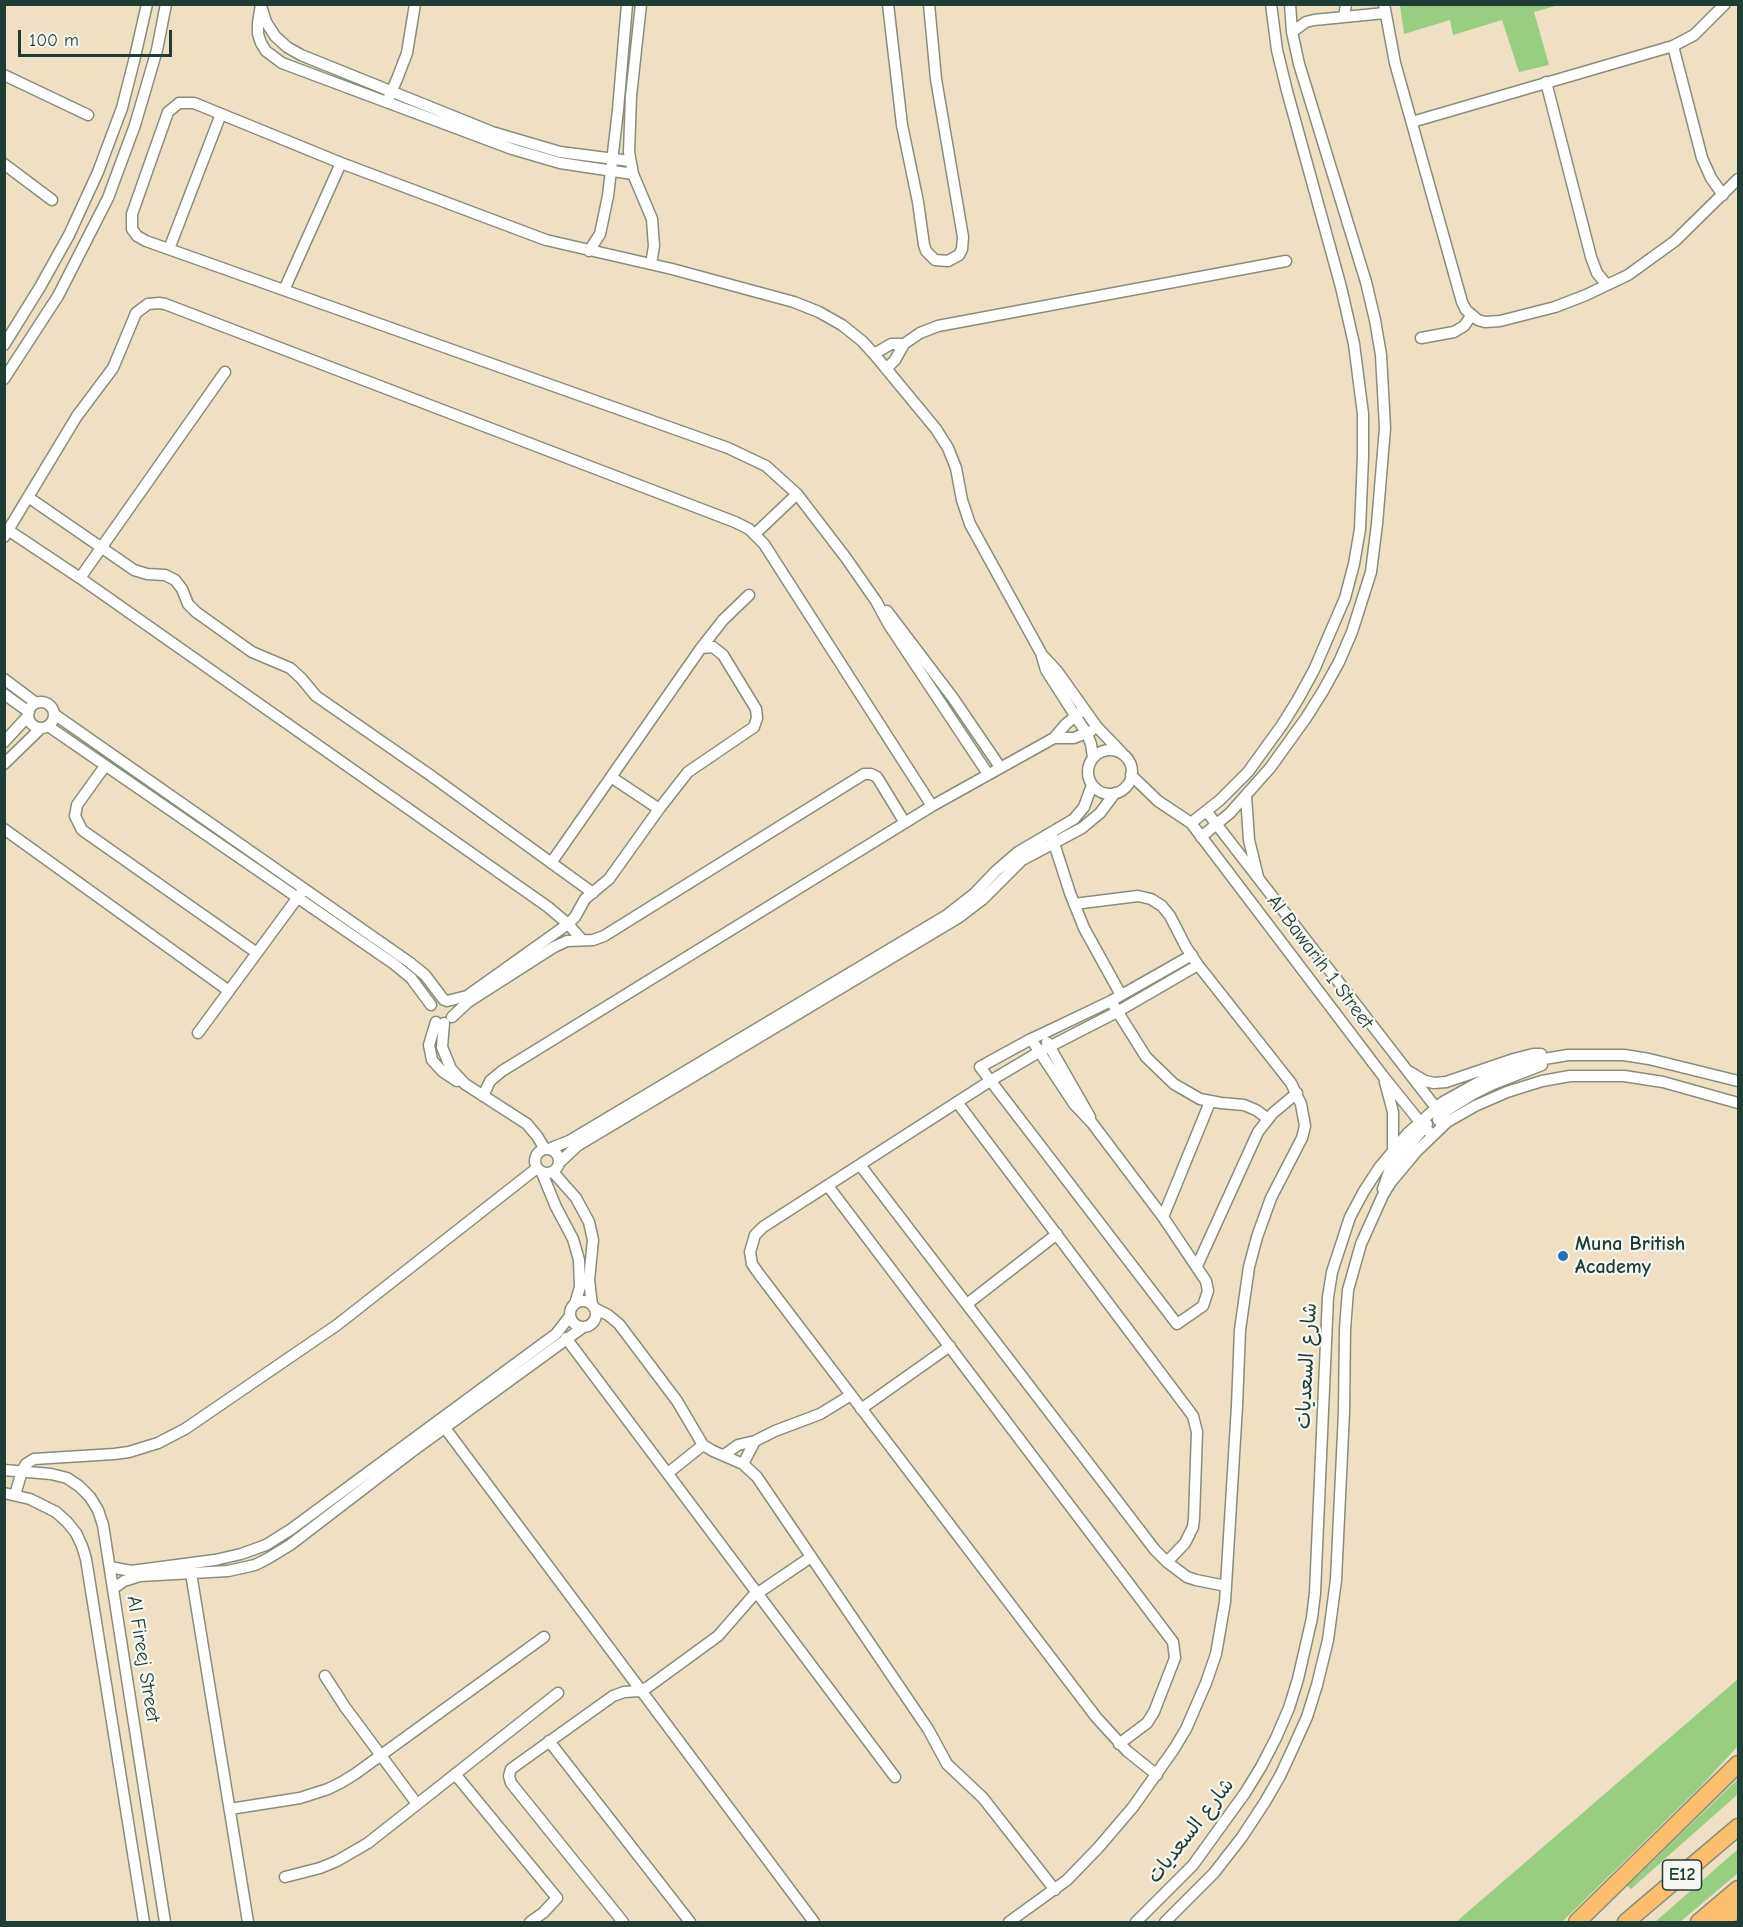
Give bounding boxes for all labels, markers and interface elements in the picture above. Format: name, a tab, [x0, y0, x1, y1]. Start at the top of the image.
scale bar	[21, 18, 176, 56]
text: 100 m	[29, 30, 79, 51]
street label: Al Bawarih 1 Street	[1262, 890, 1378, 1034]
place label: Muna British Academy	[1575, 1232, 1685, 1279]
marker: Muna British Academy	[1556, 1249, 1570, 1263]
street label: شارع السعديات	[1292, 1302, 1322, 1430]
street label: Al Fireej Street	[121, 1594, 165, 1724]
street label: شارع السعديات	[1143, 1774, 1239, 1888]
road number: E12	[1662, 1860, 1702, 1890]

